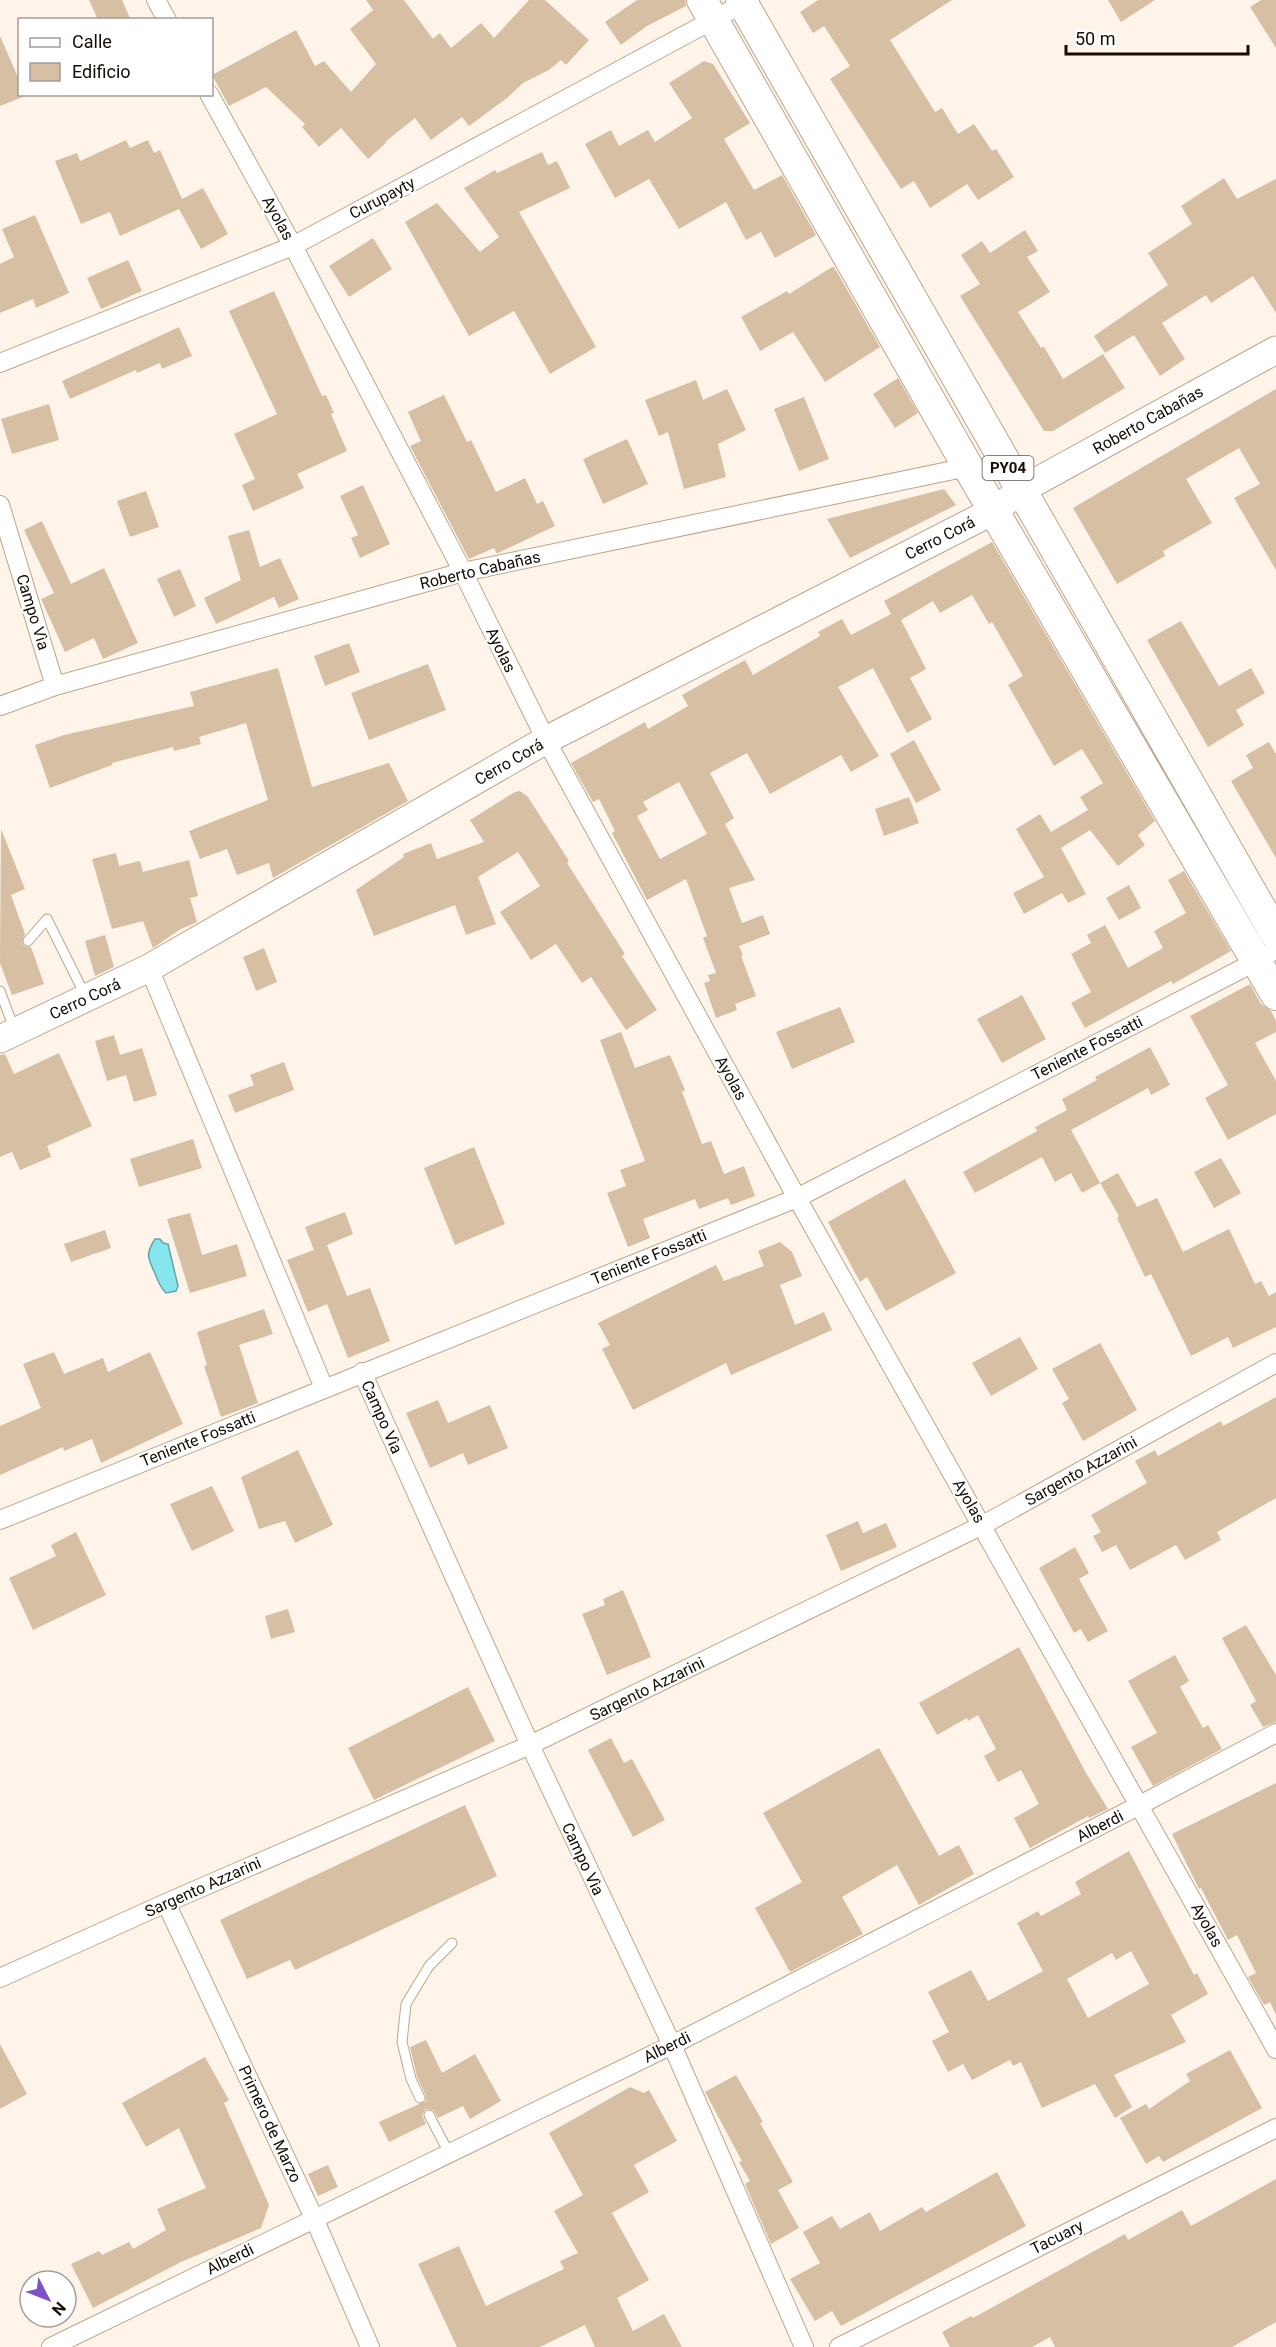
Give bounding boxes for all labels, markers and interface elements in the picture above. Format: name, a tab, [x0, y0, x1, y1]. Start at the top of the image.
legend	[18, 18, 213, 96]
scale bar	[1066, 18, 1248, 56]
text: 50 m	[1075, 28, 1115, 49]
text: Calle	[72, 31, 112, 52]
text: Edificio	[72, 61, 131, 82]
street label: Curupayty	[346, 173, 418, 223]
street label: Ayolas	[258, 193, 298, 243]
street label: Roberto Cabañas	[1090, 382, 1206, 458]
road number: PY04	[982, 456, 1034, 480]
street label: Cerro Corá	[902, 512, 978, 564]
street label: Roberto Cabañas	[418, 547, 542, 593]
street label: Campo Vìa	[13, 572, 53, 652]
street label: Ayolas	[482, 624, 520, 676]
street label: Cerro Corá	[471, 735, 547, 789]
street label: Cerro Corá	[47, 974, 123, 1024]
street label: Teniente Fossatti	[1028, 1012, 1146, 1084]
street label: Ayolas	[711, 1053, 751, 1103]
street label: Teniente Fossatti	[589, 1225, 709, 1289]
street label: Campo Vìa	[357, 1377, 407, 1457]
street label: Teniente Fossatti	[138, 1407, 258, 1471]
street label: Sargento Azzarini	[1022, 1432, 1140, 1510]
street label: Ayolas	[949, 1476, 989, 1526]
street label: Sargento Azzarini	[587, 1653, 707, 1725]
street label: Alberdi	[1073, 1806, 1127, 1846]
street label: Campo Vìa	[558, 1820, 608, 1898]
street label: Sargento Azzarini	[142, 1853, 264, 1921]
street label: Ayolas	[1187, 1900, 1227, 1950]
street label: Alberdi	[640, 2028, 694, 2066]
street label: Primero de Marzo	[235, 2063, 305, 2185]
street label: Tacuary	[1028, 2216, 1087, 2258]
street label: Alberdi	[203, 2240, 257, 2278]
north arrow	[18, 2269, 78, 2329]
text: N	[48, 2298, 70, 2319]

